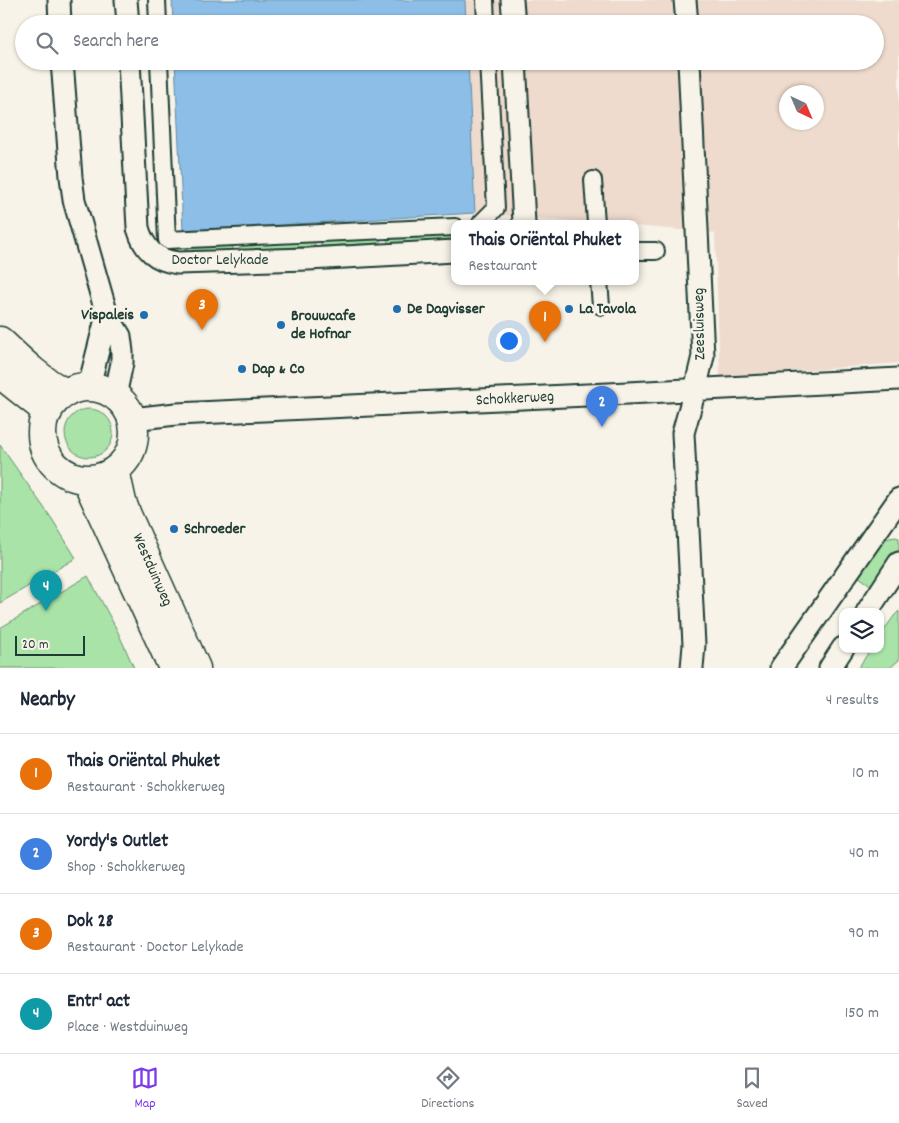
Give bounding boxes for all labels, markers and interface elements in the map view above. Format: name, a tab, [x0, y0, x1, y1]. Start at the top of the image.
search box	[15, 15, 884, 70]
icon: search	[33, 29, 61, 57]
text: Search here	[73, 29, 159, 56]
north arrow	[779, 85, 824, 130]
popup	[451, 220, 639, 285]
text: Thais Oriëntal Phuket	[469, 228, 621, 255]
street label: Doctor Lelykade	[172, 249, 268, 272]
text: Restaurant	[469, 255, 537, 278]
street label: Zeesluisweg	[688, 288, 712, 360]
pin: 3	[186, 289, 218, 330]
place label: De Dagvisser	[407, 298, 486, 321]
place label: La Tavola	[579, 298, 637, 321]
pin: 1	[529, 301, 561, 342]
marker: De Dagvisser	[391, 303, 403, 315]
marker: La Tavola	[563, 303, 575, 315]
place label: Vispaleis	[81, 304, 134, 327]
place label: Brouwcafe de Hofnar	[291, 305, 355, 346]
marker: Vispaleis	[138, 309, 150, 321]
marker: Brouwcafe de Hofnar	[275, 319, 287, 331]
your location	[496, 328, 522, 354]
place label: Dap & Co	[252, 358, 305, 381]
marker: Dap & Co	[236, 363, 248, 375]
street label: Schokkerweg	[475, 385, 555, 413]
pin: 2	[586, 386, 618, 427]
place label: Schroeder	[184, 518, 246, 541]
marker: Schroeder	[168, 523, 180, 535]
street label: Westduinweg	[126, 530, 178, 610]
pin: 4	[30, 570, 62, 611]
map controls	[839, 608, 884, 653]
button: layers	[839, 608, 884, 653]
scale bar	[15, 633, 85, 656]
text: 20 m	[22, 635, 49, 655]
text: Nearby	[20, 686, 75, 716]
text: 4 results	[826, 689, 879, 712]
text: Thais Oriëntal Phuket	[67, 749, 220, 776]
text: 1	[34, 762, 38, 785]
text: 10 m	[852, 762, 879, 785]
text: Restaurant · Schokkerweg	[67, 776, 225, 799]
text: Yordy's Outlet	[67, 829, 168, 856]
text: 2	[33, 842, 40, 865]
text: 40 m	[849, 842, 879, 865]
text: Shop · Schokkerweg	[67, 856, 185, 879]
text: Dok 28	[67, 909, 113, 936]
text: 3	[32, 922, 40, 945]
text: 90 m	[848, 922, 879, 945]
text: Restaurant · Doctor Lelykade	[67, 936, 244, 959]
text: Entr' act	[67, 989, 130, 1016]
text: 4	[33, 1002, 39, 1025]
text: 150 m	[845, 1002, 879, 1025]
text: Place · Westduinweg	[67, 1016, 188, 1039]
tab: Map	[131, 1064, 159, 1114]
tab: Directions	[421, 1064, 474, 1114]
tab: Saved	[737, 1064, 768, 1114]

